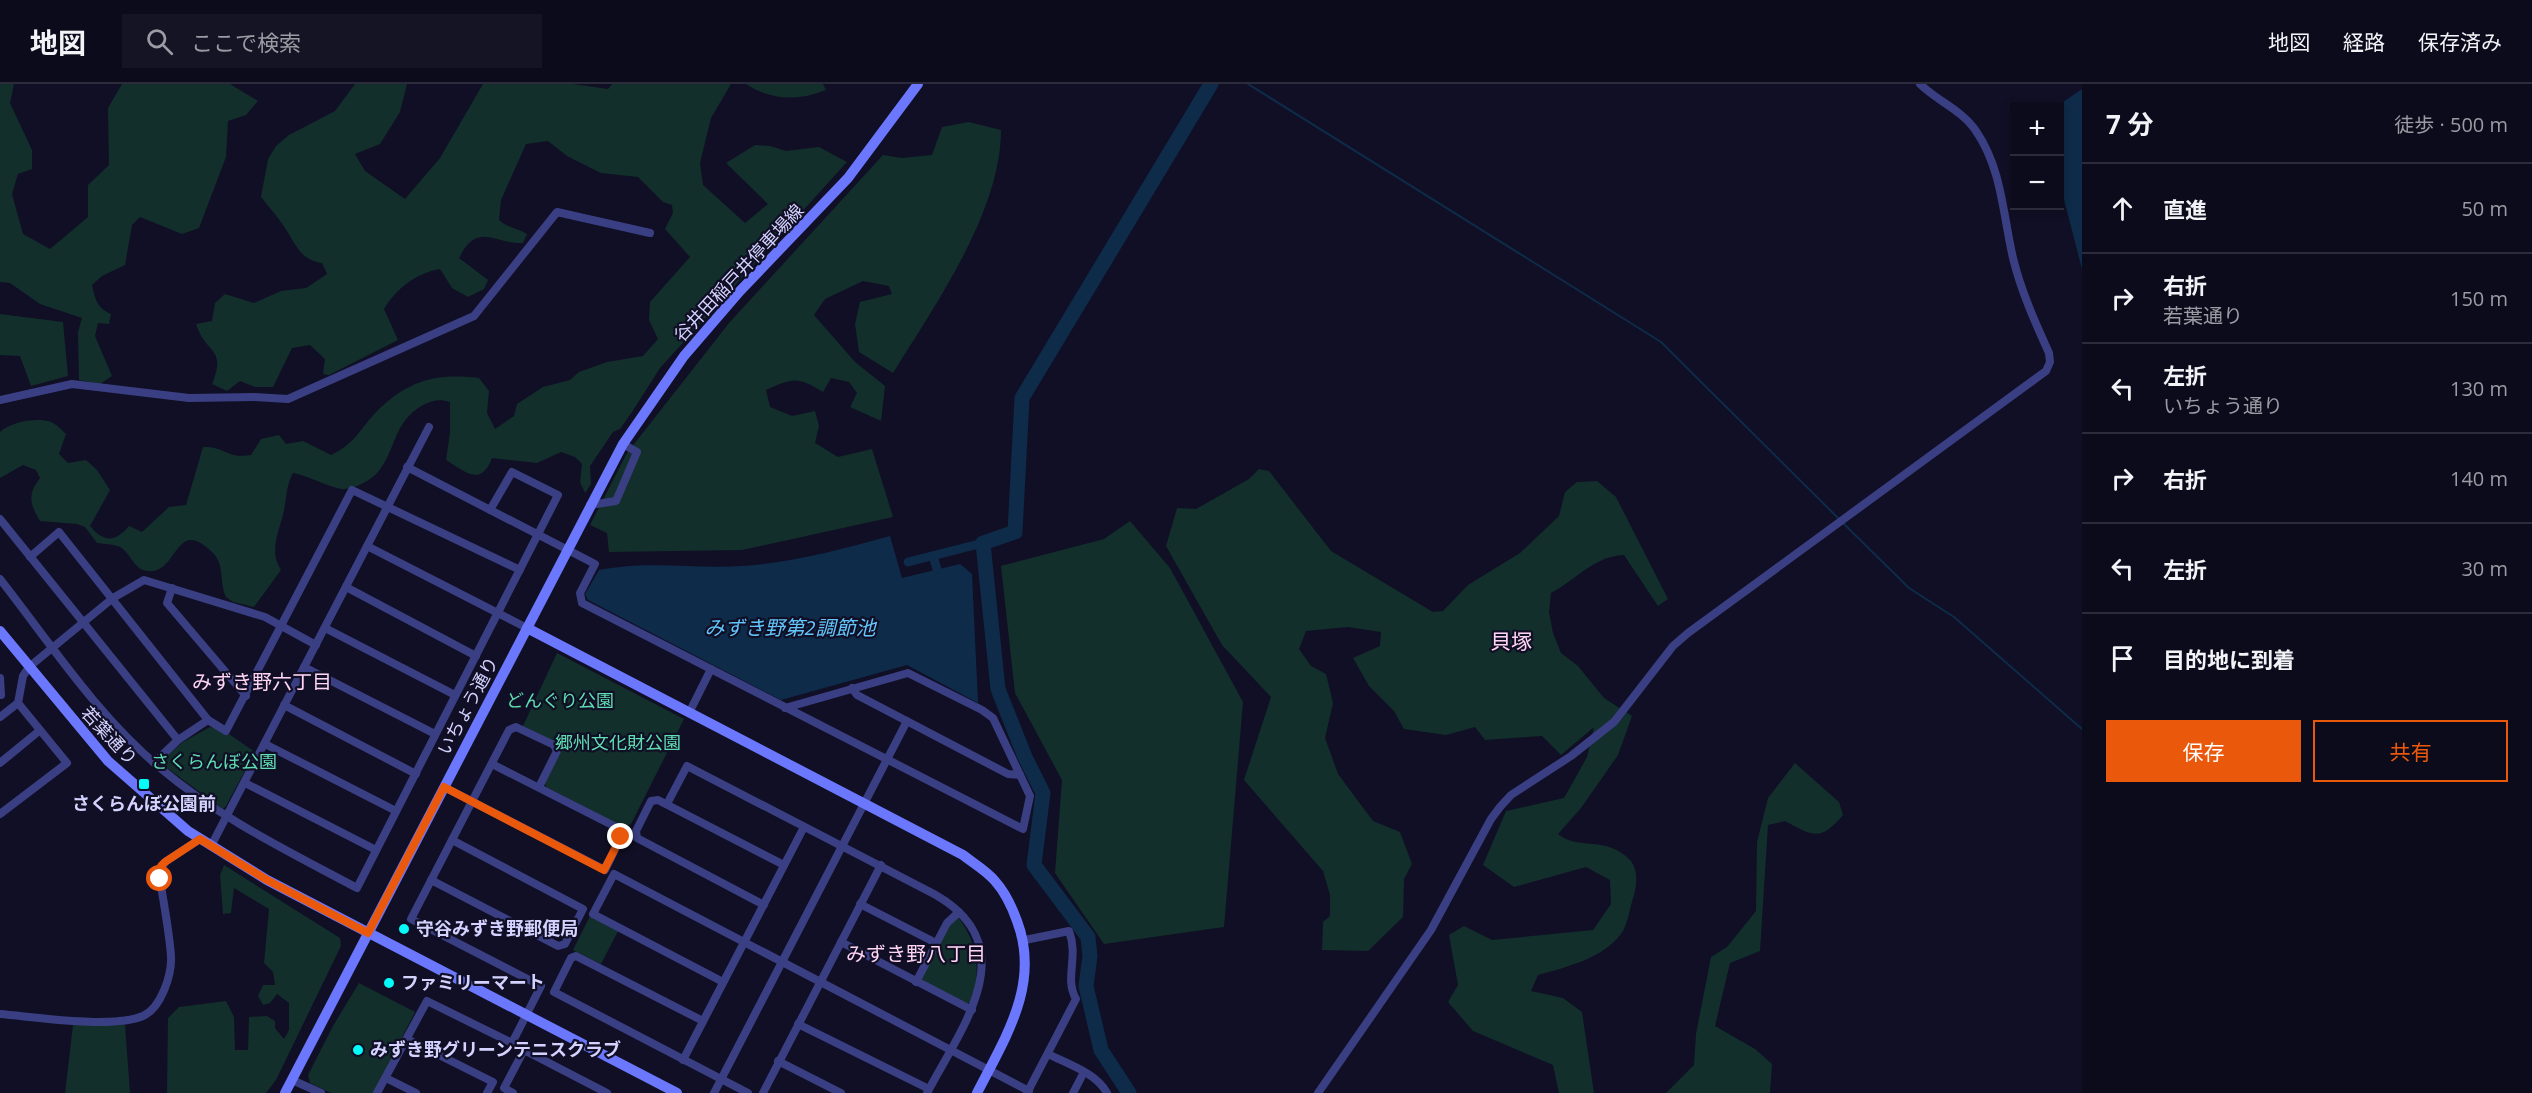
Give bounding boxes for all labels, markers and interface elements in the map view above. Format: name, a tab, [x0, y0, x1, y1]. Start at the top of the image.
search box	[122, 14, 542, 68]
text: 地図	[30, 23, 86, 61]
icon: search	[143, 25, 176, 58]
text: ここで検索	[191, 27, 301, 57]
text: 地図	[2268, 28, 2310, 56]
text: 経路	[2343, 28, 2385, 56]
text: 保存済み	[2418, 28, 2502, 56]
map controls	[2010, 102, 2064, 210]
button: +	[2010, 102, 2064, 156]
text: 7 分	[2106, 106, 2154, 142]
text: 徒歩 · 500 m	[2394, 111, 2508, 138]
button: −	[2010, 156, 2064, 210]
icon: ahead	[2106, 192, 2139, 225]
text: 直進	[2163, 194, 2207, 224]
text: 50 m	[2461, 195, 2508, 222]
street label: 谷井田稲戸井停車場線	[668, 198, 808, 346]
text: 右折	[2163, 270, 2207, 300]
icon: right	[2106, 282, 2139, 315]
text: 150 m	[2450, 285, 2508, 312]
text: 若葉通り	[2163, 302, 2243, 329]
text: 左折	[2163, 360, 2207, 390]
icon: left	[2106, 372, 2139, 405]
text: 130 m	[2450, 375, 2508, 402]
text: いちょう通り	[2163, 392, 2283, 419]
icon: right	[2106, 462, 2139, 495]
text: 右折	[2163, 464, 2207, 494]
text: 140 m	[2450, 465, 2508, 492]
icon: left	[2106, 552, 2139, 585]
text: 左折	[2163, 554, 2207, 584]
text: 30 m	[2461, 555, 2508, 582]
water label: みずき野第2調節池	[704, 614, 878, 641]
district label: 貝塚	[1490, 627, 1532, 655]
icon: arrive	[2106, 642, 2139, 675]
text: 目的地に到着	[2163, 644, 2295, 674]
street label: いちょう通り	[431, 652, 503, 759]
district label: みずき野六丁目	[192, 668, 332, 695]
park label: どんぐり公園	[506, 688, 614, 712]
street label: 若葉通り	[76, 701, 143, 770]
button: 保存	[2106, 720, 2301, 782]
button: 共有	[2313, 720, 2508, 782]
park label: 郷州文化財公園	[555, 730, 681, 754]
park label: さくらんぼ公園	[151, 749, 277, 773]
marker: さくらんぼ公園前	[137, 777, 151, 791]
place label: さくらんぼ公園前	[72, 791, 216, 815]
route end	[607, 823, 633, 849]
route start	[146, 865, 172, 891]
place label: 守谷みずき野郵便局	[416, 916, 578, 940]
marker: 守谷みずき野郵便局	[397, 922, 411, 936]
district label: みずき野八丁目	[846, 940, 986, 967]
place label: ファミリーマート	[401, 970, 545, 994]
marker: ファミリーマート	[382, 976, 396, 990]
place label: みずき野グリーンテニスクラブ	[370, 1037, 621, 1061]
marker: みずき野グリーンテニスクラブ	[351, 1043, 365, 1057]

